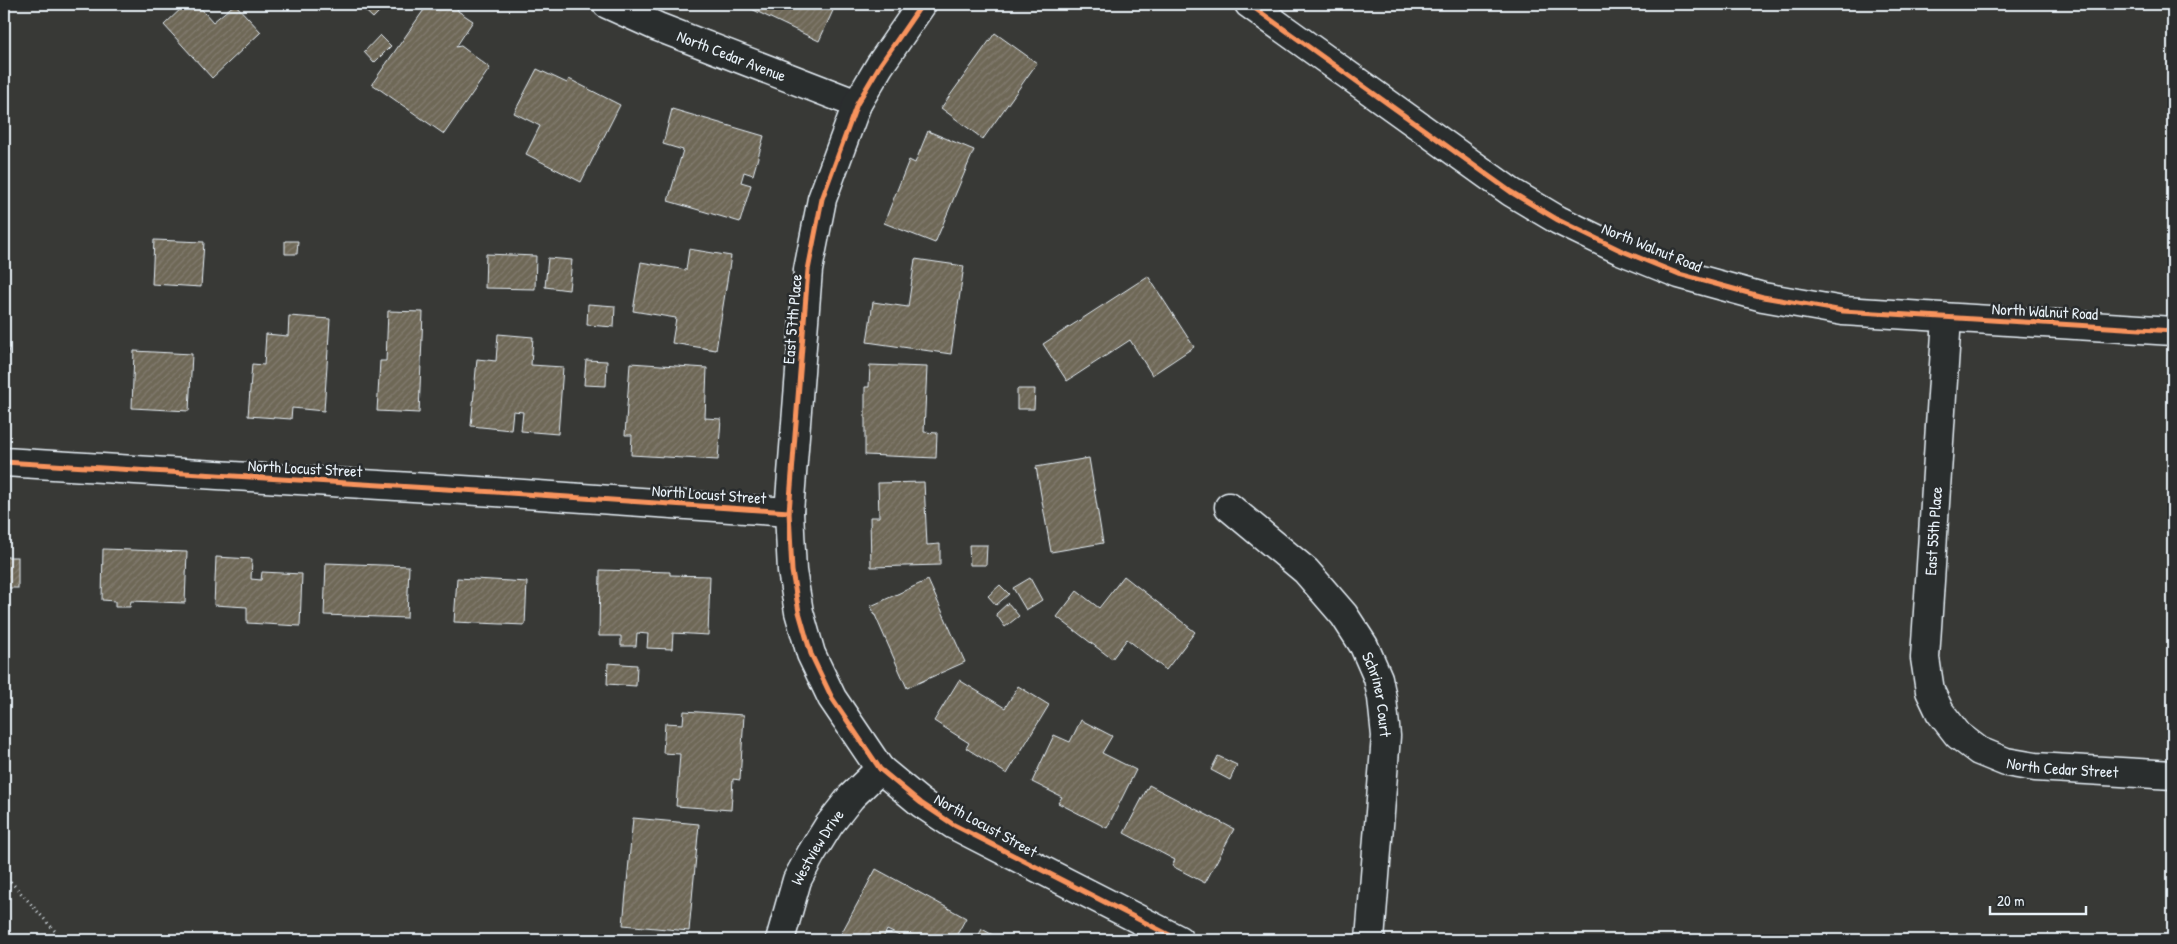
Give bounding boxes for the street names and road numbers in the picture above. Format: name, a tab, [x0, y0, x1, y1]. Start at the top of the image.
street label: North Cedar Avenue	[674, 24, 790, 87]
street label: North Walnut Road	[1599, 217, 1705, 277]
street label: East 57th Place	[777, 273, 807, 365]
street label: North Walnut Road	[1991, 297, 2099, 325]
street label: North Locust Street	[247, 454, 363, 482]
street label: North Locust Street	[651, 479, 767, 509]
street label: East 55th Place	[1919, 485, 1947, 576]
street label: Schriner Court	[1357, 648, 1397, 738]
street label: North Cedar Street	[2005, 751, 2119, 783]
street label: North Locust Street	[931, 788, 1042, 863]
street label: Westview Drive	[785, 804, 849, 889]

